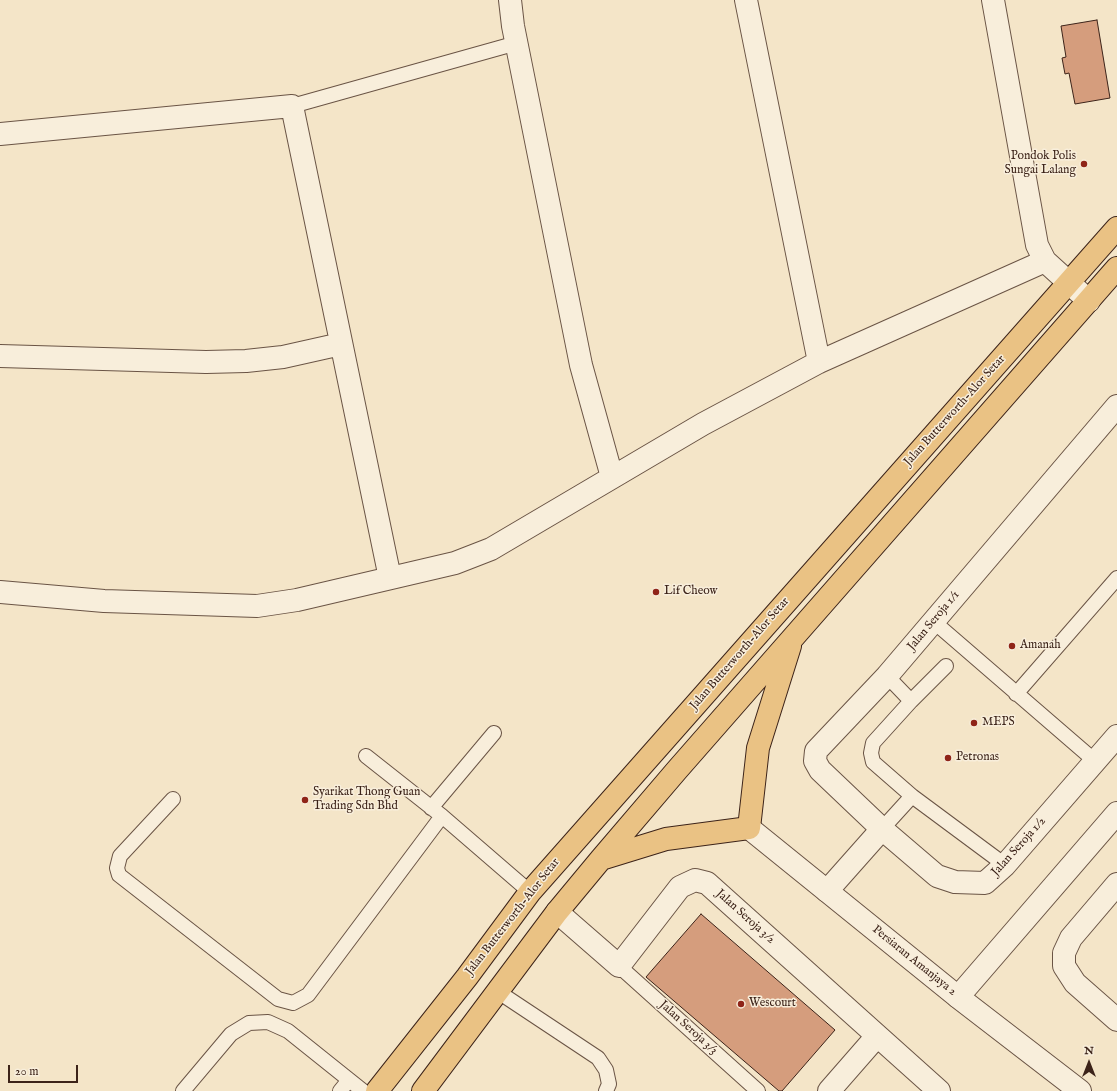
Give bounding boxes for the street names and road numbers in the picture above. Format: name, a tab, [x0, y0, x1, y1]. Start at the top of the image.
street label: Jalan Butterworth-Alor Setar	[901, 353, 1009, 469]
street label: Jalan Seroja 1/1	[905, 588, 963, 654]
street label: Jalan Butterworth-Alor Setar	[687, 595, 793, 713]
street label: Jalan Seroja 1/2	[989, 814, 1049, 880]
street label: Jalan Butterworth-Alor Setar	[463, 856, 563, 978]
street label: Jalan Seroja 3/2	[712, 887, 778, 947]
street label: Persiaran Amanjaya 2	[869, 923, 959, 999]
street label: Jalan Seroja 3/3	[656, 998, 720, 1058]

